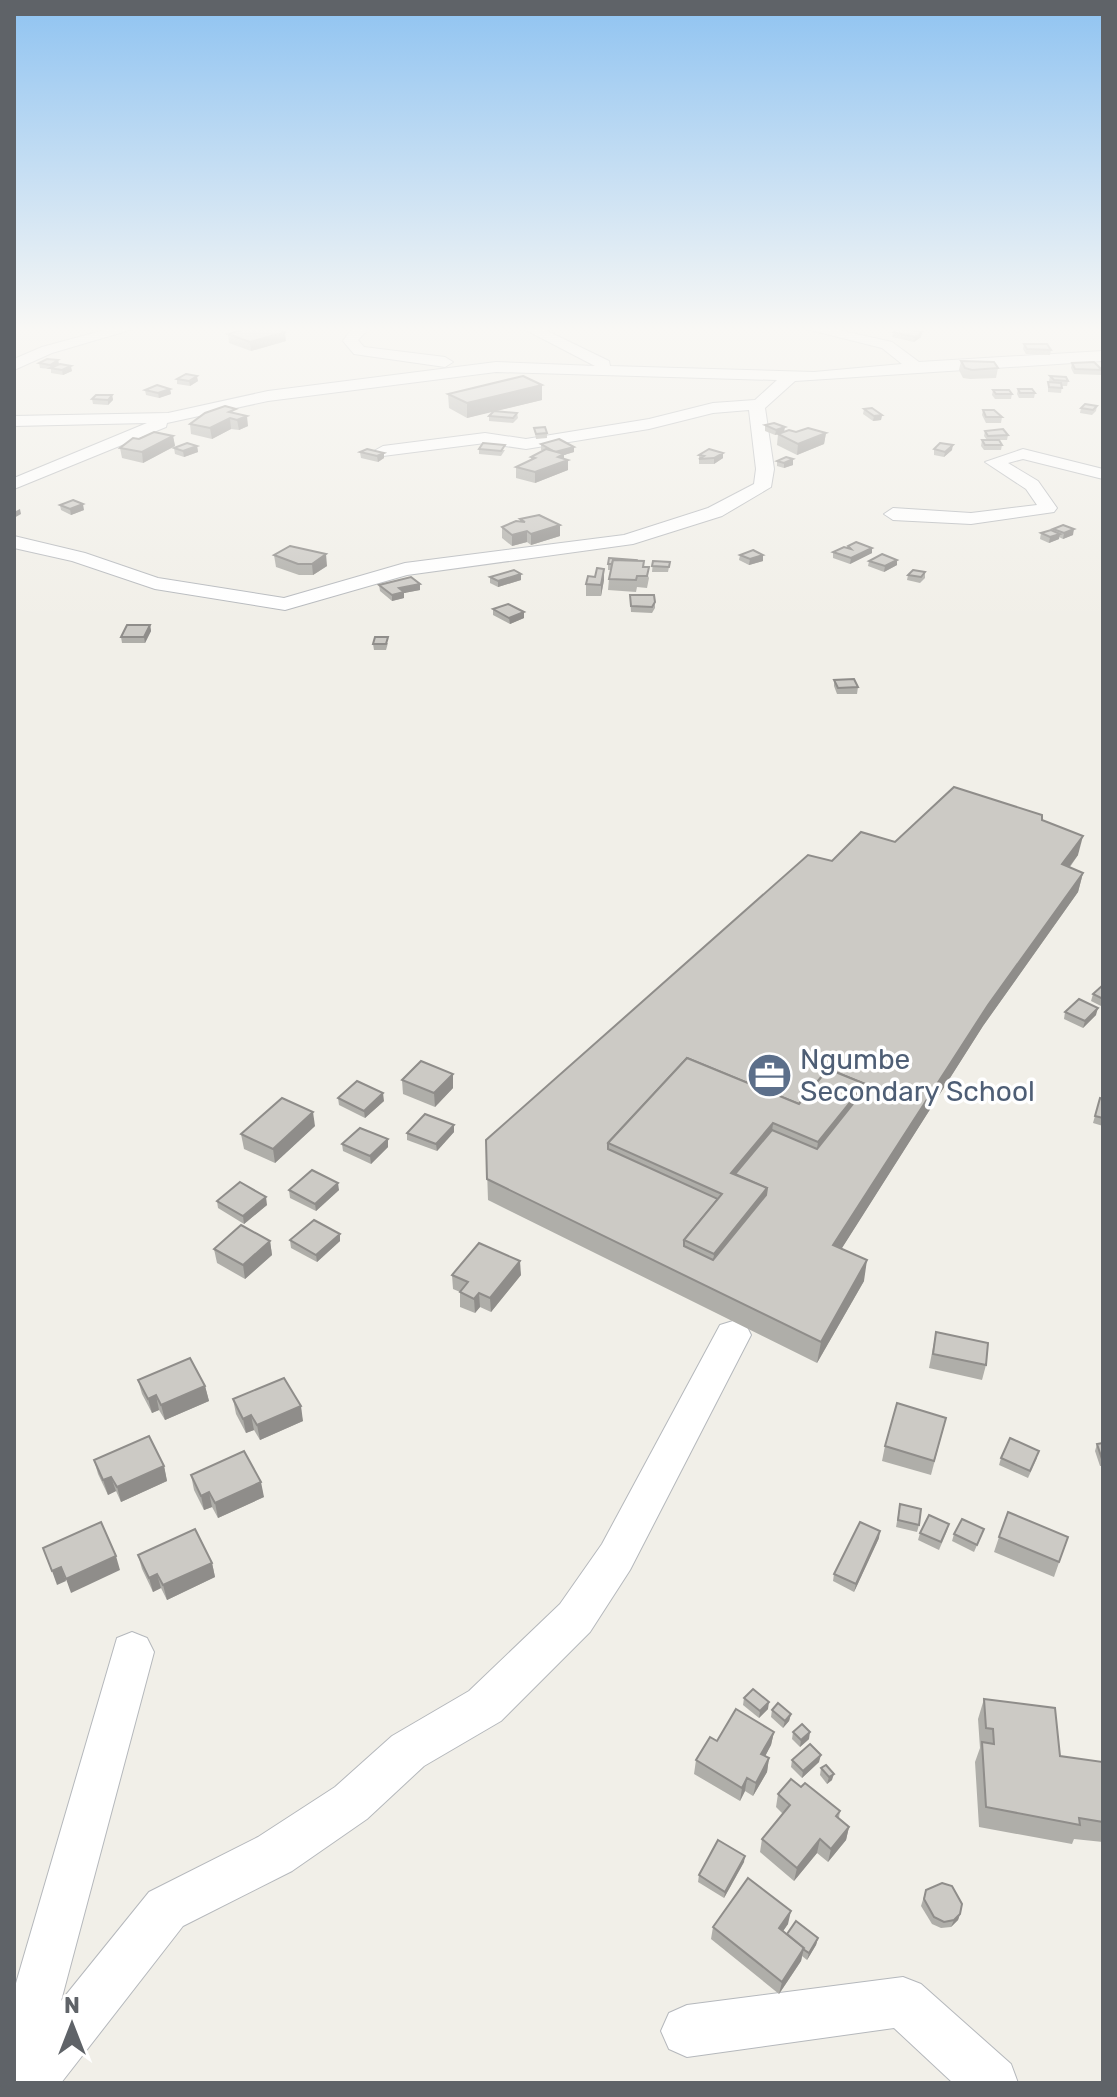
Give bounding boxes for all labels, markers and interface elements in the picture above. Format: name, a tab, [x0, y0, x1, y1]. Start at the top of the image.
place label: Ngumbe Secondary School	[800, 1043, 1035, 1108]
office icon: Ngumbe Secondary School	[745, 1051, 793, 1099]
north arrow	[32, 1985, 112, 2065]
text: N	[64, 1992, 80, 2019]

